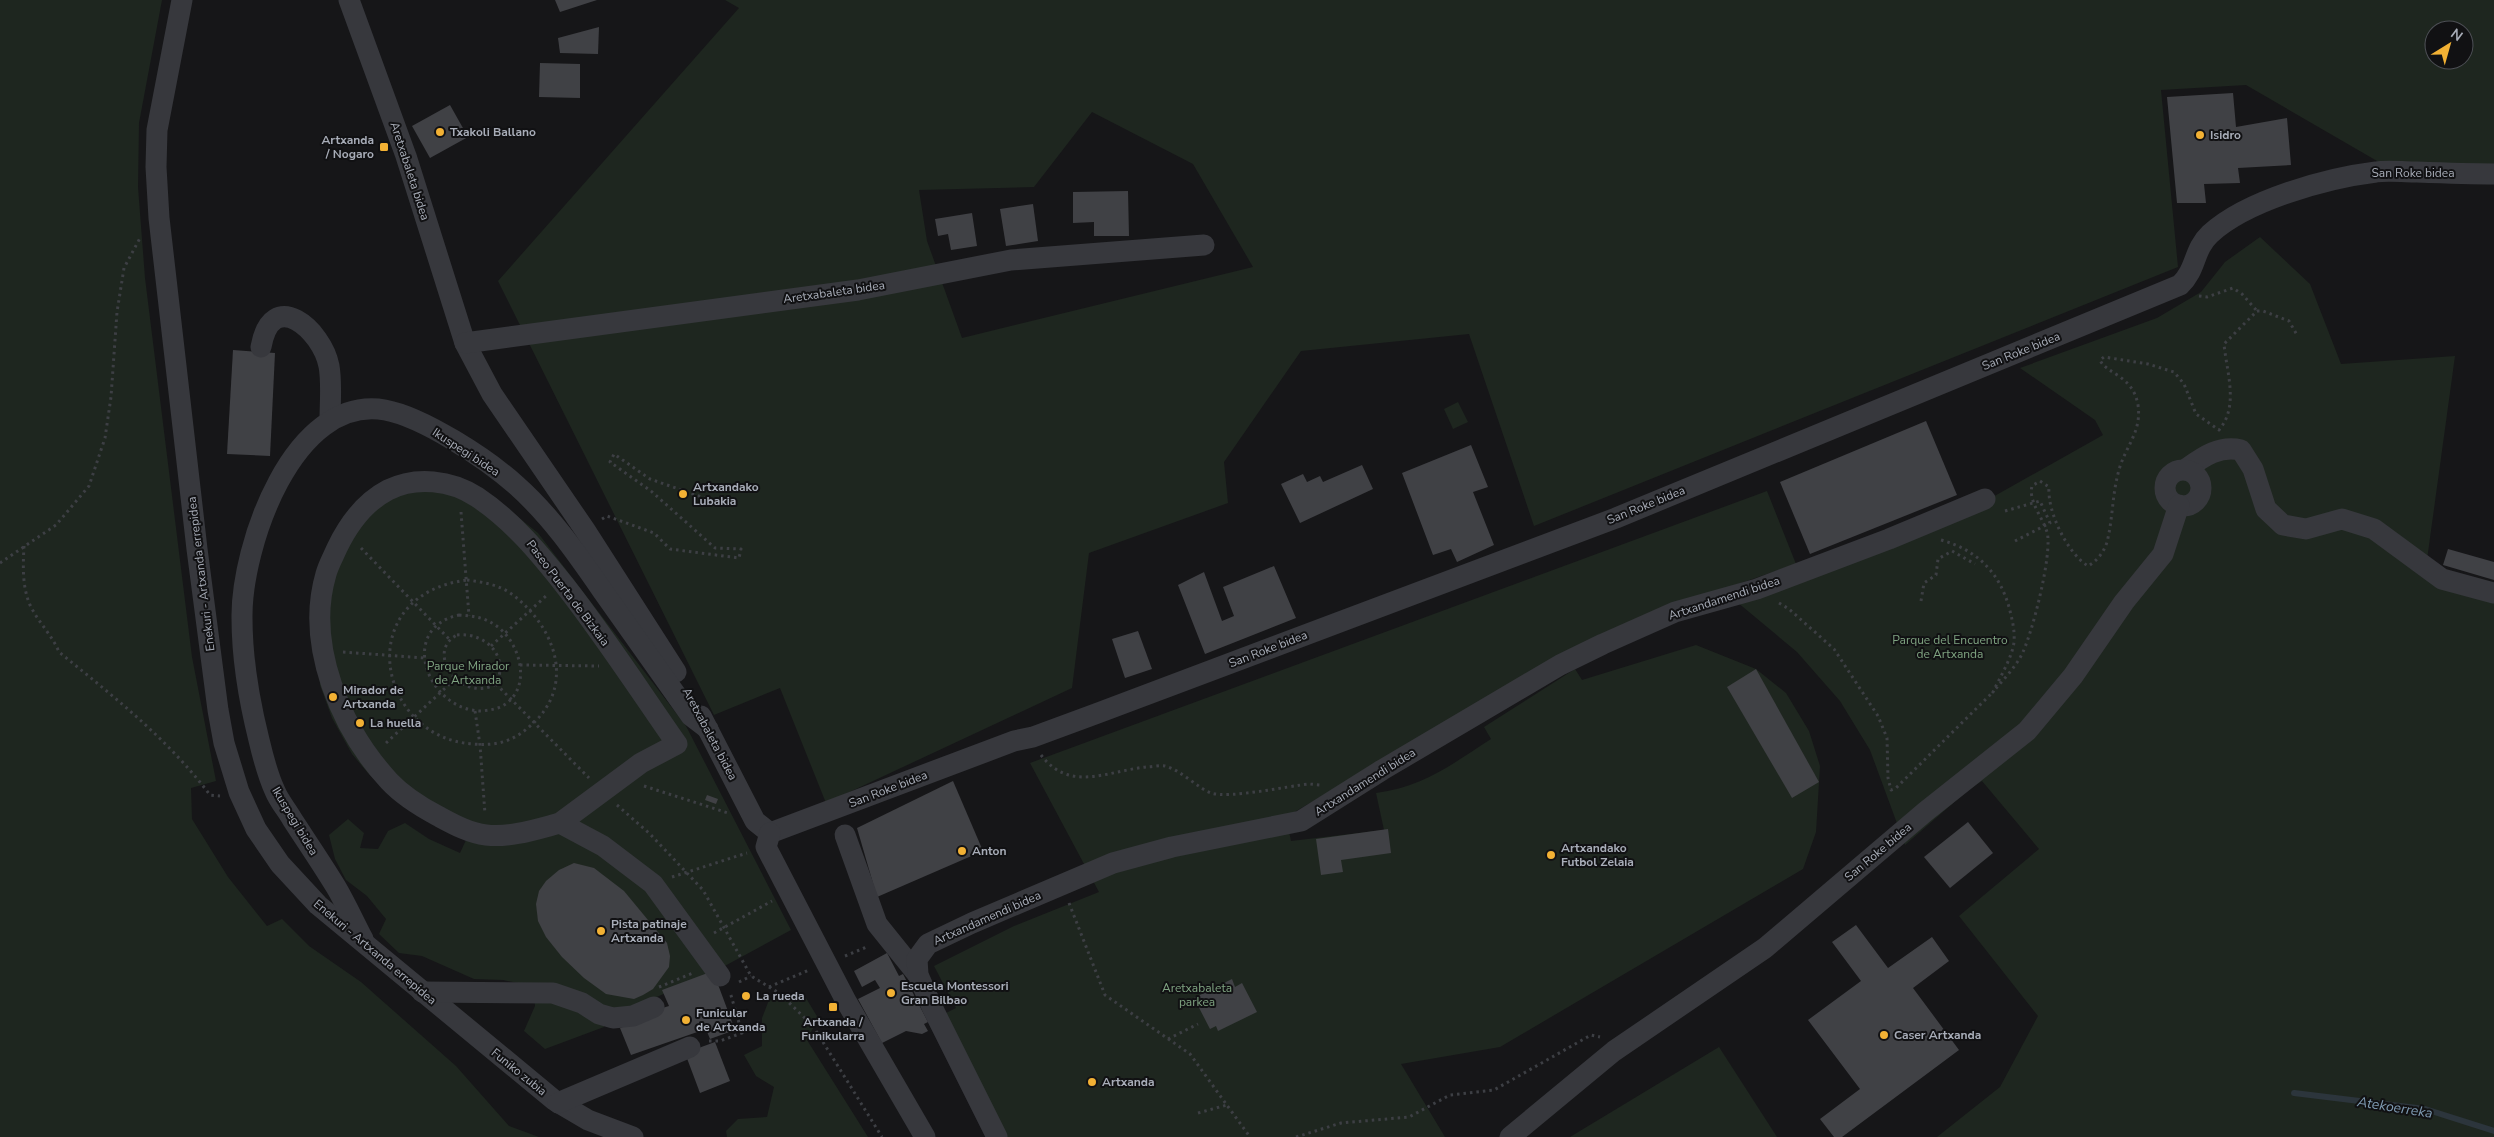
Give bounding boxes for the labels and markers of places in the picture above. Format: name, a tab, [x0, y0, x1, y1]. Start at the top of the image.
place label: Txakoli Ballano	[450, 124, 536, 140]
marker: Txakoli Ballano	[434, 126, 446, 138]
place label: Isidro	[2210, 127, 2241, 143]
marker: Isidro	[2194, 129, 2206, 141]
place label: Artxanda / Nogaro	[321, 132, 374, 162]
marker: Artxanda / Nogaro	[378, 141, 390, 153]
place label: Artxandako Lubakia	[693, 479, 759, 509]
marker: Artxandako Lubakia	[677, 488, 689, 500]
place label: Mirador de Artxanda	[343, 682, 404, 712]
marker: Mirador de Artxanda	[327, 691, 339, 703]
place label: La huella	[370, 715, 421, 731]
marker: La huella	[354, 717, 366, 729]
place label: Artxandako Futbol Zelaia	[1561, 840, 1634, 870]
place label: Anton	[972, 843, 1006, 859]
marker: Anton	[956, 845, 968, 857]
marker: Artxandako Futbol Zelaia	[1545, 849, 1557, 861]
place label: Pista patinaje Artxanda	[611, 916, 687, 946]
marker: Pista patinaje Artxanda	[595, 925, 607, 937]
place label: Escuela Montessori Gran Bilbao	[901, 978, 1009, 1008]
marker: Escuela Montessori Gran Bilbao	[885, 987, 897, 999]
place label: La rueda	[756, 988, 804, 1004]
marker: La rueda	[740, 990, 752, 1002]
marker: Artxanda / Funikularra	[827, 1001, 839, 1013]
place label: Funicular de Artxanda	[696, 1005, 766, 1035]
marker: Funicular de Artxanda	[680, 1014, 692, 1026]
place label: Artxanda / Funikularra	[801, 1014, 865, 1044]
place label: Caser Artxanda	[1894, 1027, 1981, 1043]
marker: Caser Artxanda	[1878, 1029, 1890, 1041]
place label: Artxanda	[1102, 1074, 1155, 1090]
marker: Artxanda	[1086, 1076, 1098, 1088]

